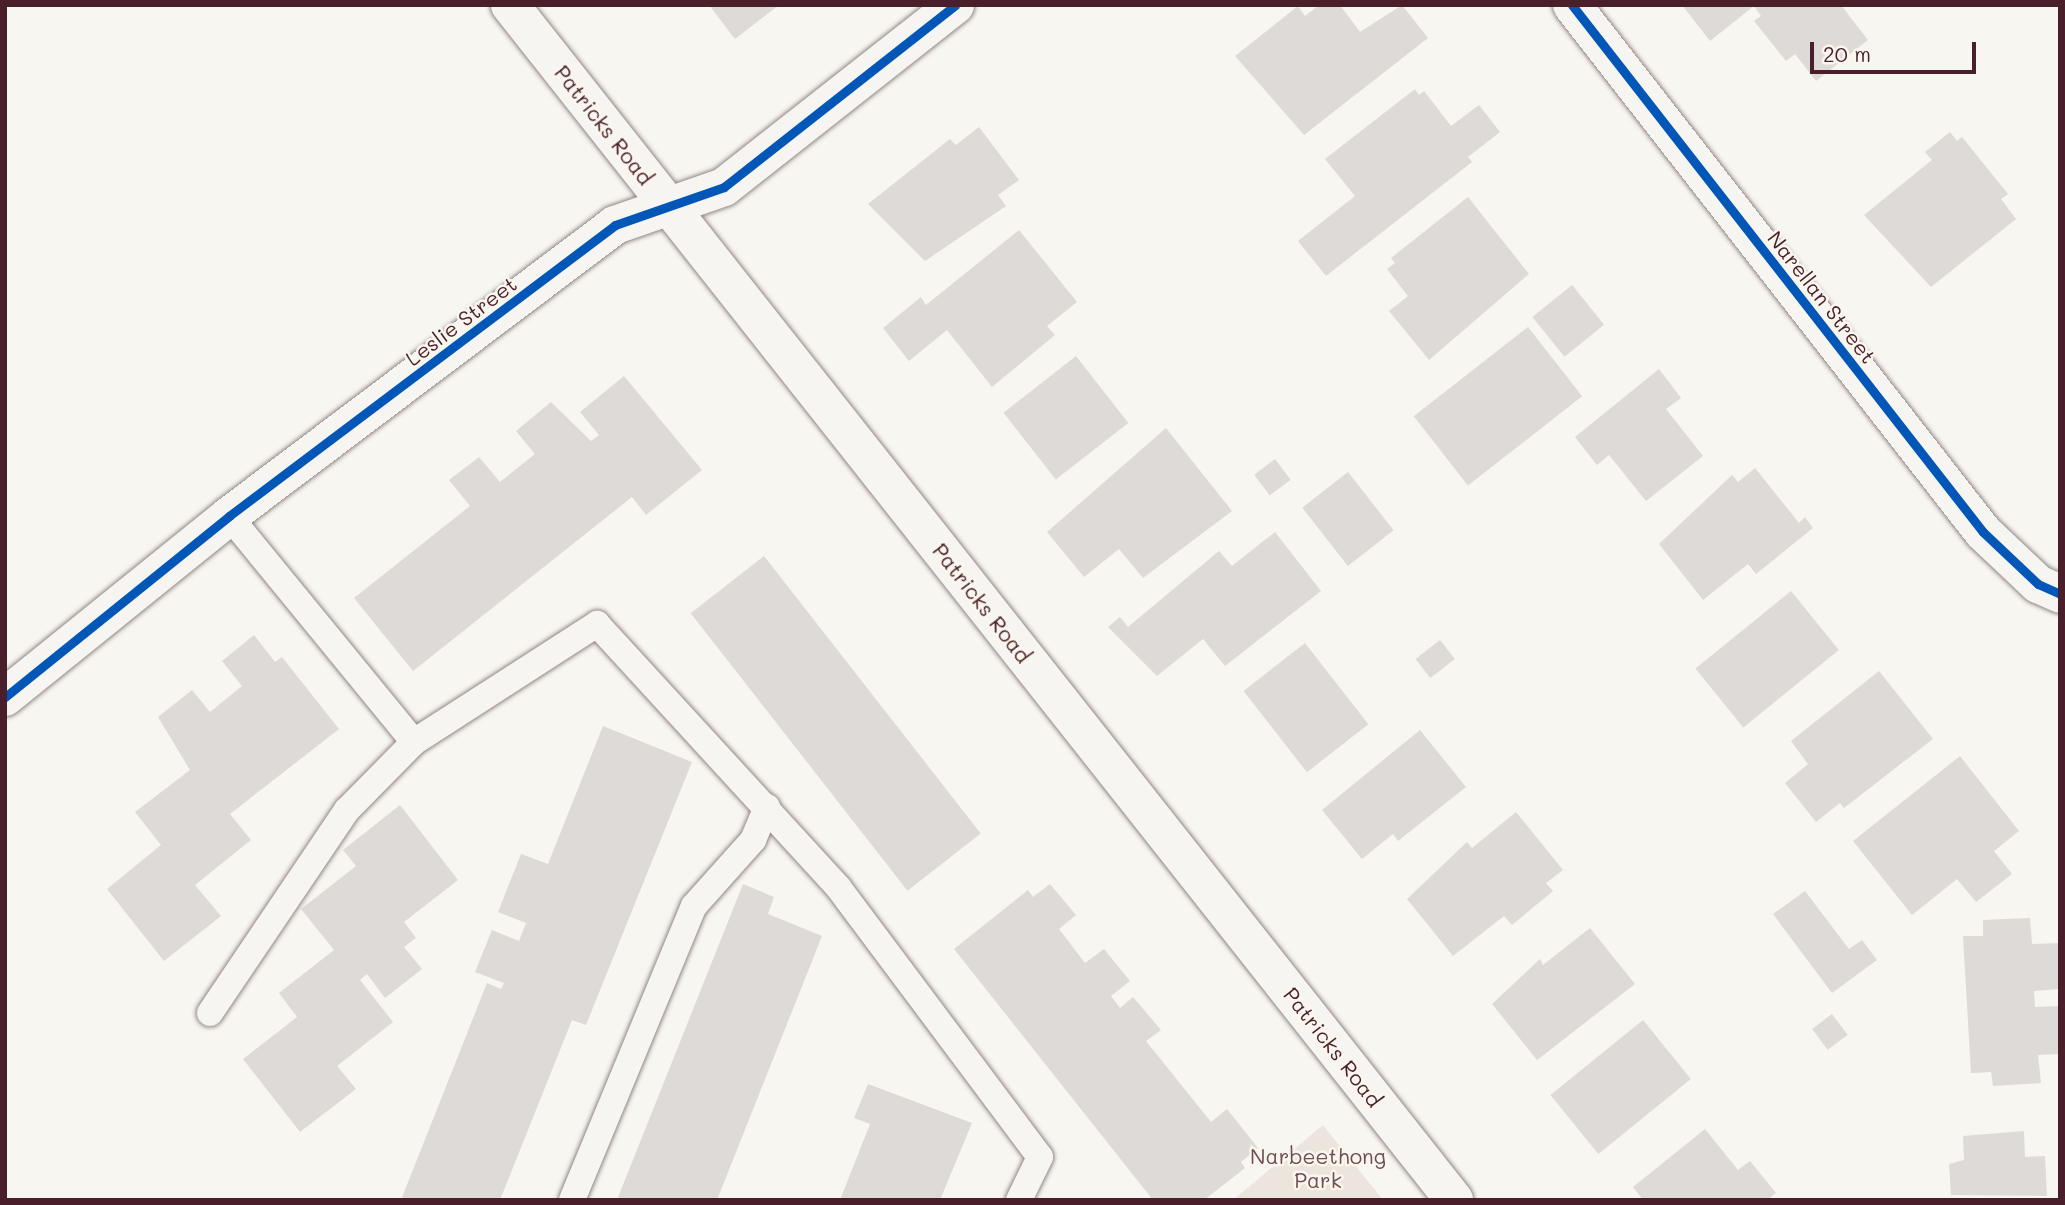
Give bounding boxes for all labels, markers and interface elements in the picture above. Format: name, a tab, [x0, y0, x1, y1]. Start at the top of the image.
scale bar	[1813, 28, 1979, 72]
text: 20 m	[1823, 40, 1871, 67]
street label: Patricks Road	[549, 60, 659, 190]
street label: Narellan Street	[1763, 226, 1881, 368]
street label: Leslie Street	[401, 271, 521, 371]
street label: Patricks Road	[927, 538, 1037, 668]
street label: Patricks Road	[1278, 982, 1388, 1112]
park label: Narbeethong Park	[1250, 1143, 1386, 1193]

